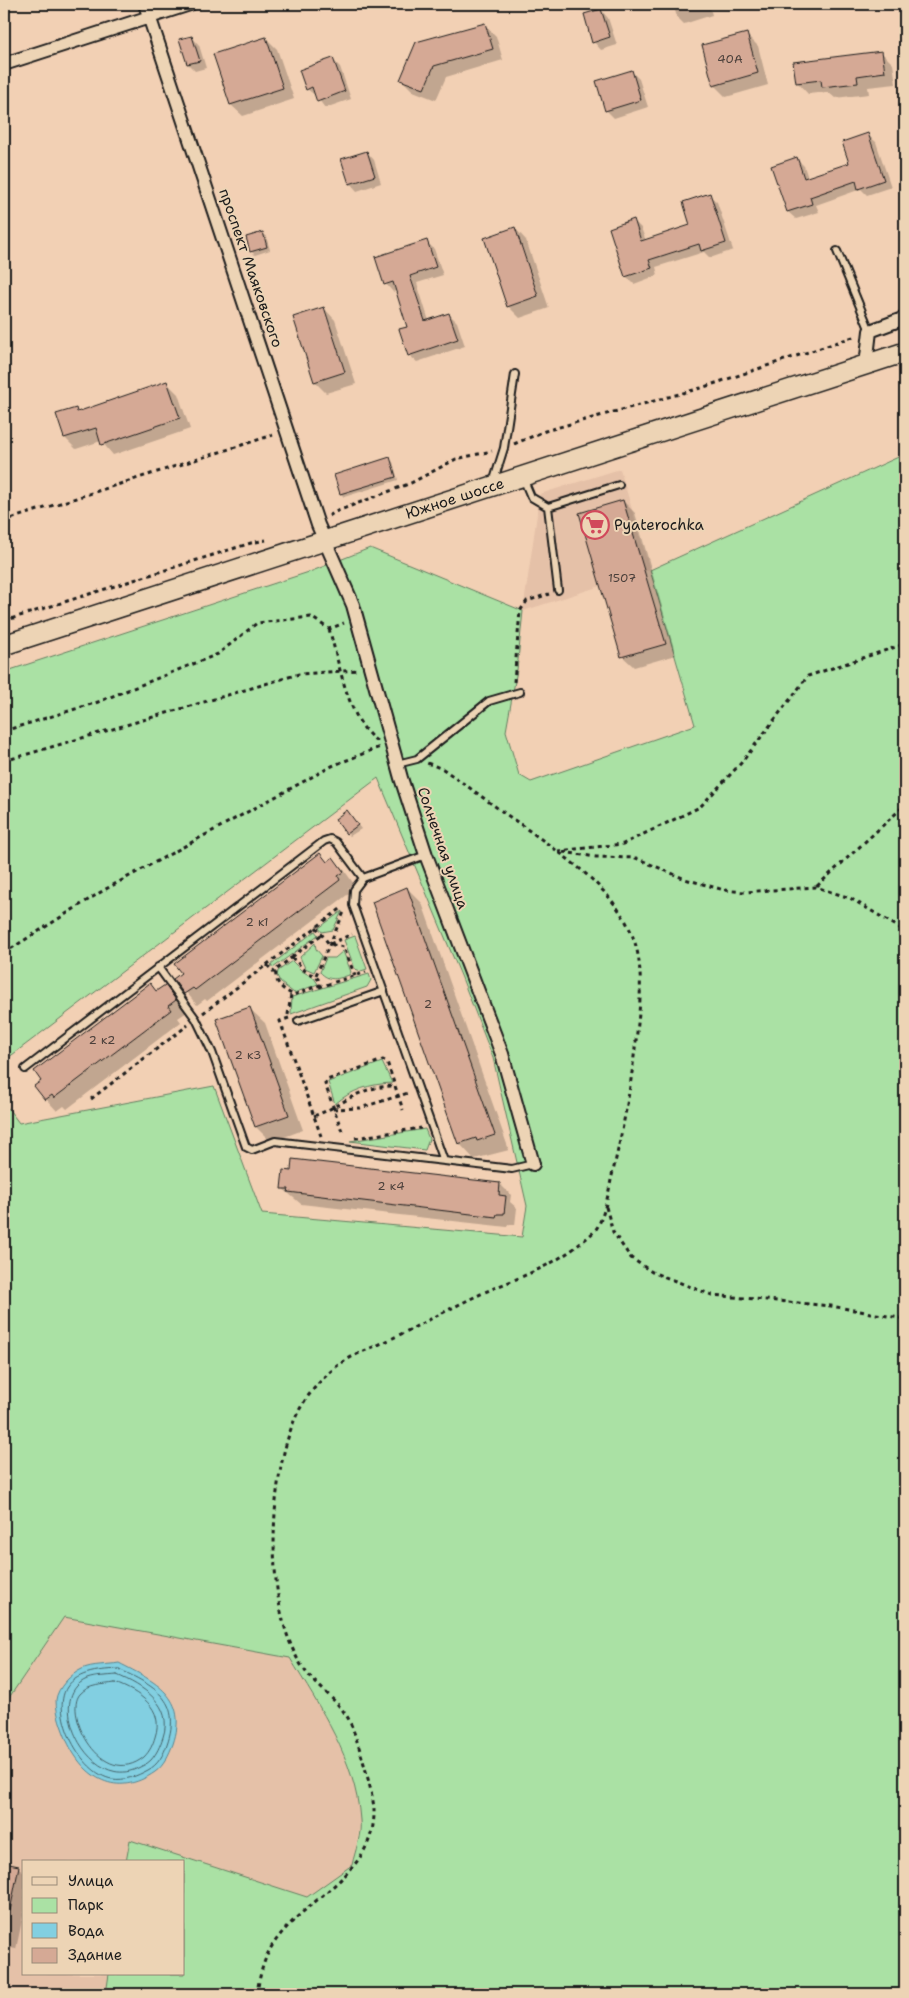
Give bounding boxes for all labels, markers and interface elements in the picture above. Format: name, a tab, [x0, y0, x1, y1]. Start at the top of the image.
house number: 40А	[717, 51, 743, 67]
street label: проспект Маяковского	[214, 186, 288, 350]
street label: Южное шоссе	[403, 473, 507, 524]
supermarket icon: Pyaterochka	[580, 510, 610, 540]
place label: Pyaterochka	[614, 515, 705, 535]
house number: 1507	[608, 570, 636, 586]
street label: Солнечная улица	[413, 784, 473, 912]
house number: 2 к1	[245, 914, 269, 930]
house number: 2	[424, 996, 432, 1012]
house number: 2 к2	[89, 1032, 115, 1048]
house number: 2 к3	[235, 1047, 261, 1063]
house number: 2 к4	[377, 1178, 405, 1194]
legend	[22, 1860, 185, 1976]
text: Улица	[68, 1871, 114, 1891]
text: Парк	[68, 1895, 104, 1915]
text: Вода	[68, 1921, 105, 1941]
text: Здание	[68, 1945, 122, 1965]

